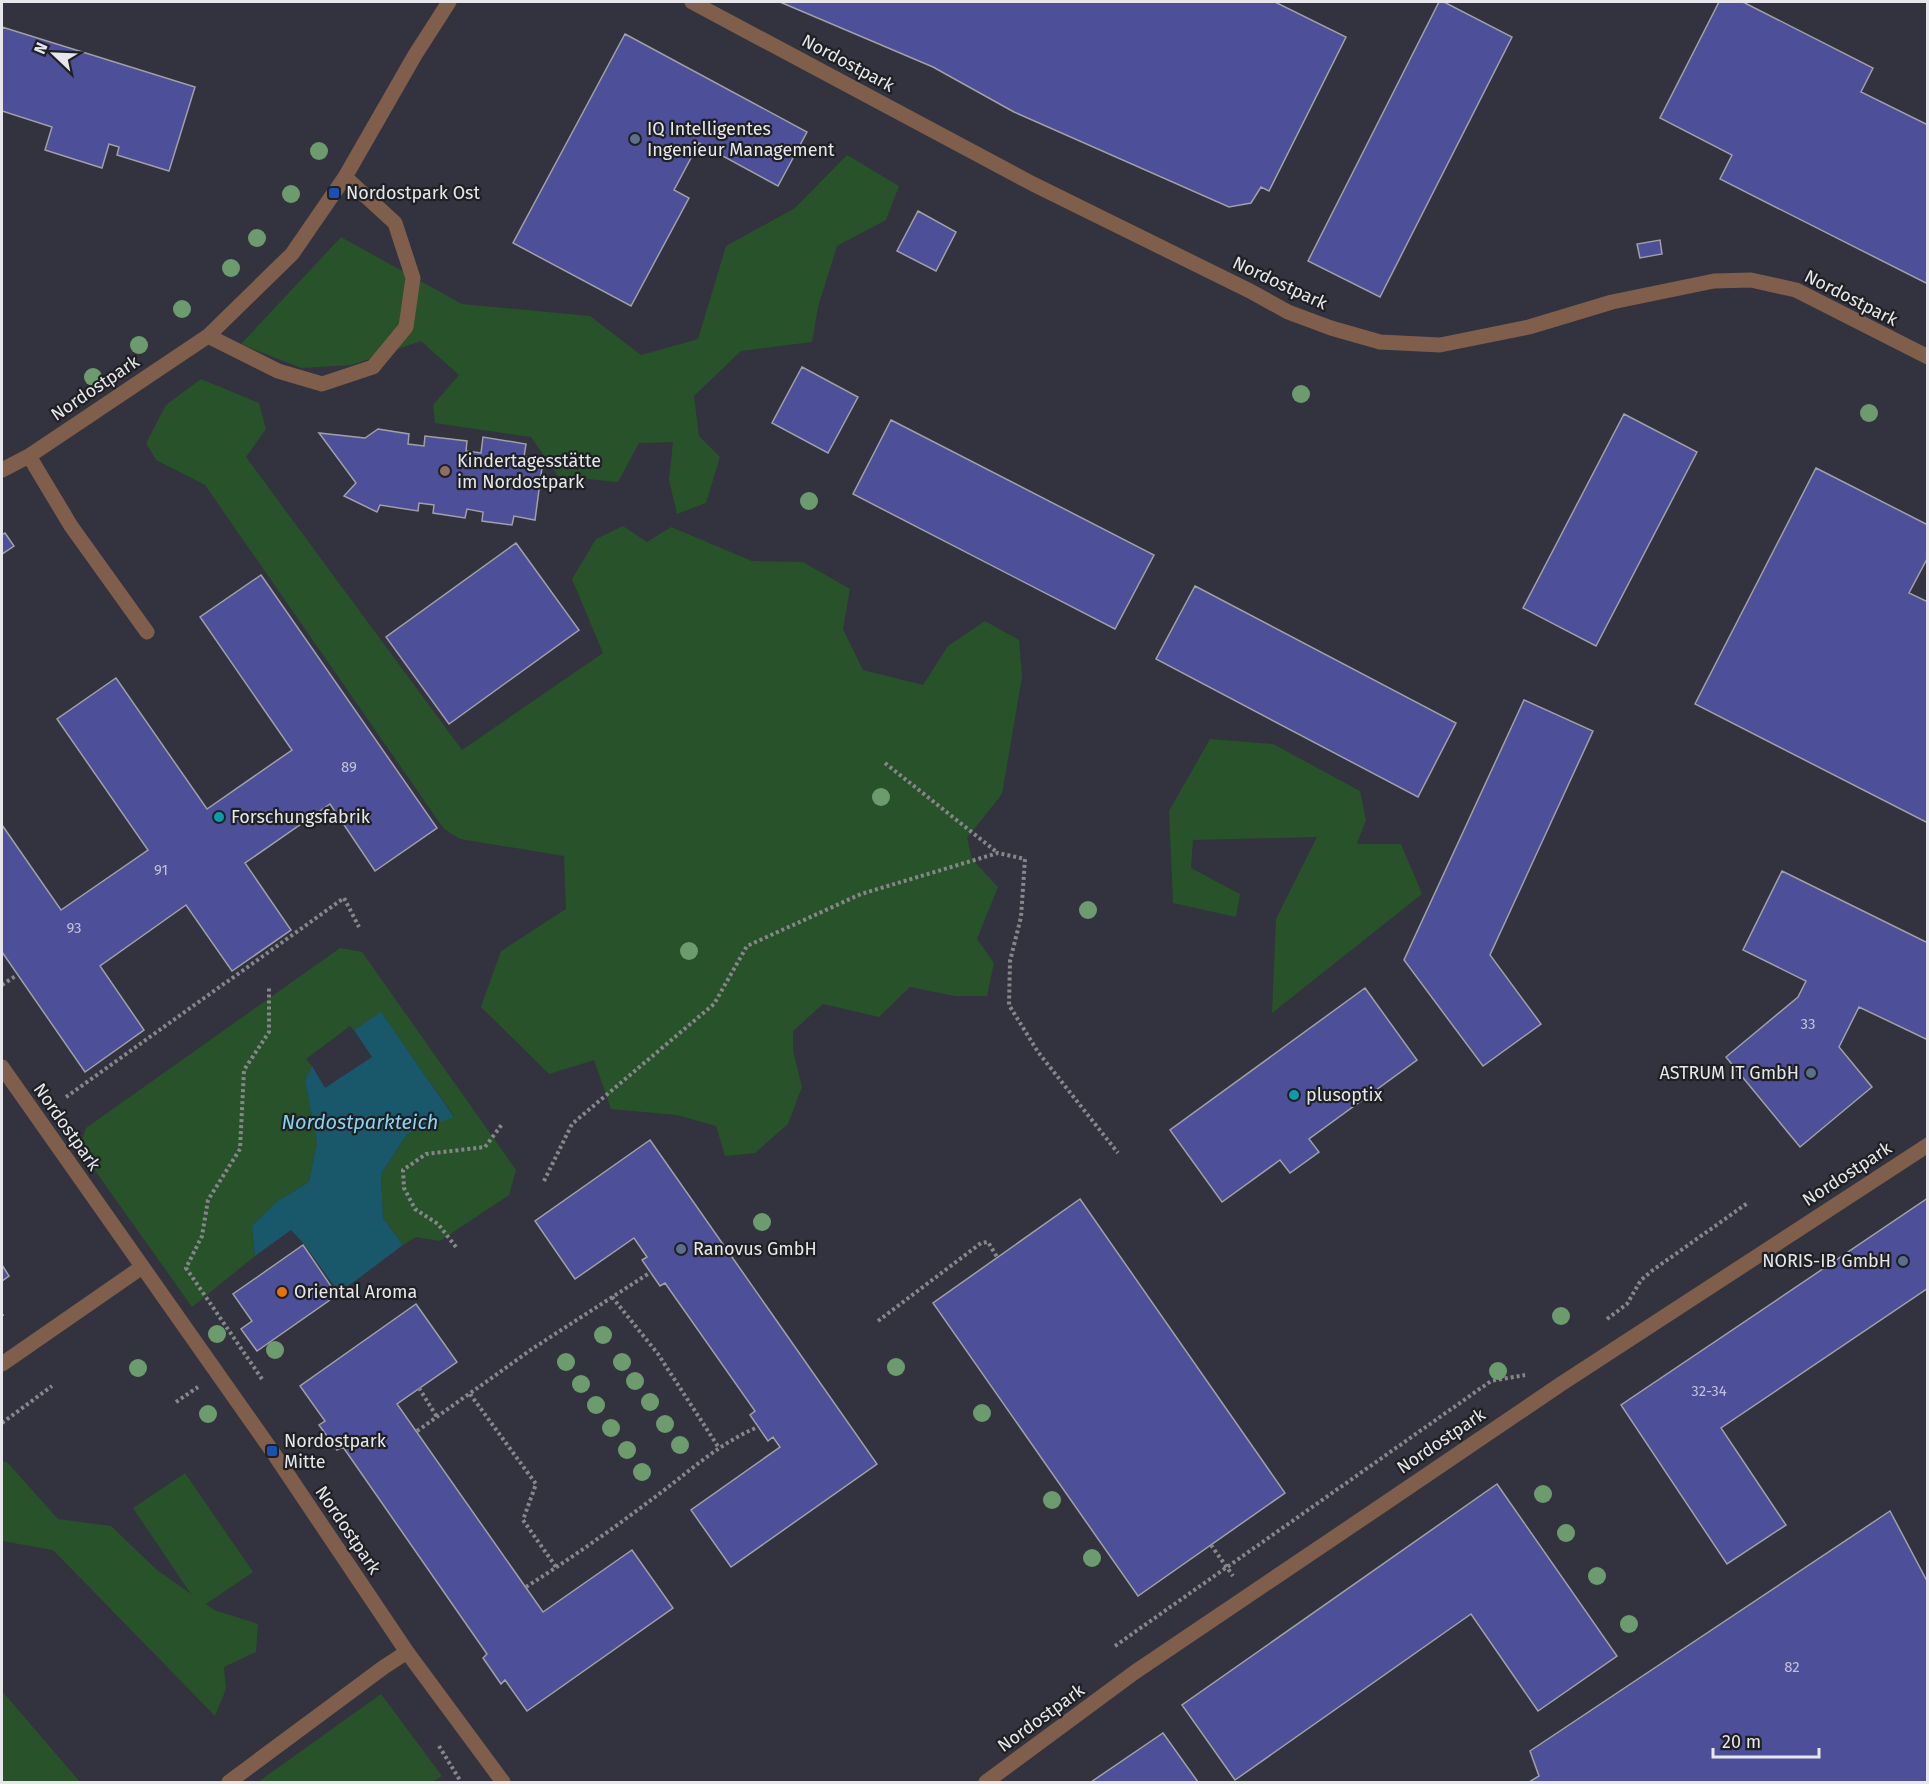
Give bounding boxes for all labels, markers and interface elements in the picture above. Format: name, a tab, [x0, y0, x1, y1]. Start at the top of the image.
north arrow	[24, 24, 84, 84]
street label: Nordostpark	[798, 29, 899, 97]
text: N	[30, 40, 51, 57]
place label: IQ Intelligentes Ingenieur Management	[647, 118, 835, 161]
marker: IQ Intelligentes Ingenieur Management	[628, 132, 642, 146]
place label: Nordostpark Ost	[346, 182, 480, 204]
marker: Nordostpark Ost	[327, 186, 341, 200]
street label: Nordostpark	[1229, 252, 1332, 315]
street label: Nordostpark	[1801, 265, 1902, 331]
street label: Nordostpark	[47, 350, 144, 426]
place label: Kindertagesstätte im Nordostpark	[457, 450, 601, 493]
marker: Kindertagesstätte im Nordostpark	[438, 464, 452, 478]
house number: 89	[341, 758, 357, 776]
place label: Forschungsfabrik	[231, 806, 371, 828]
marker: Forschungsfabrik	[212, 810, 226, 824]
house number: 91	[154, 861, 168, 879]
house number: 93	[66, 919, 82, 937]
house number: 33	[1801, 1015, 1815, 1033]
place label: ASTRUM IT GmbH	[1659, 1062, 1799, 1084]
marker: ASTRUM IT GmbH	[1804, 1066, 1818, 1080]
street label: Nordostpark	[29, 1079, 106, 1176]
place label: plusoptix	[1306, 1084, 1383, 1106]
marker: plusoptix	[1287, 1088, 1301, 1102]
water label: Nordostparkteich	[282, 1110, 438, 1134]
street label: Nordostpark	[1798, 1137, 1896, 1211]
place label: Ranovus GmbH	[693, 1238, 817, 1260]
marker: Ranovus GmbH	[674, 1242, 688, 1256]
place label: NORIS-IB GmbH	[1762, 1250, 1891, 1272]
marker: NORIS-IB GmbH	[1896, 1254, 1910, 1268]
place label: Oriental Aroma	[294, 1281, 417, 1303]
marker: Oriental Aroma	[275, 1285, 289, 1299]
house number: 32-34	[1691, 1382, 1727, 1400]
street label: Nordostpark	[1393, 1403, 1490, 1479]
place label: Nordostpark Mitte	[284, 1430, 387, 1473]
marker: Nordostpark Mitte	[265, 1444, 279, 1458]
street label: Nordostpark	[310, 1482, 386, 1579]
house number: 82	[1784, 1658, 1800, 1676]
street label: Nordostpark	[993, 1679, 1089, 1757]
scale bar	[1713, 1721, 1820, 1759]
text: 20 m	[1722, 1731, 1761, 1753]

